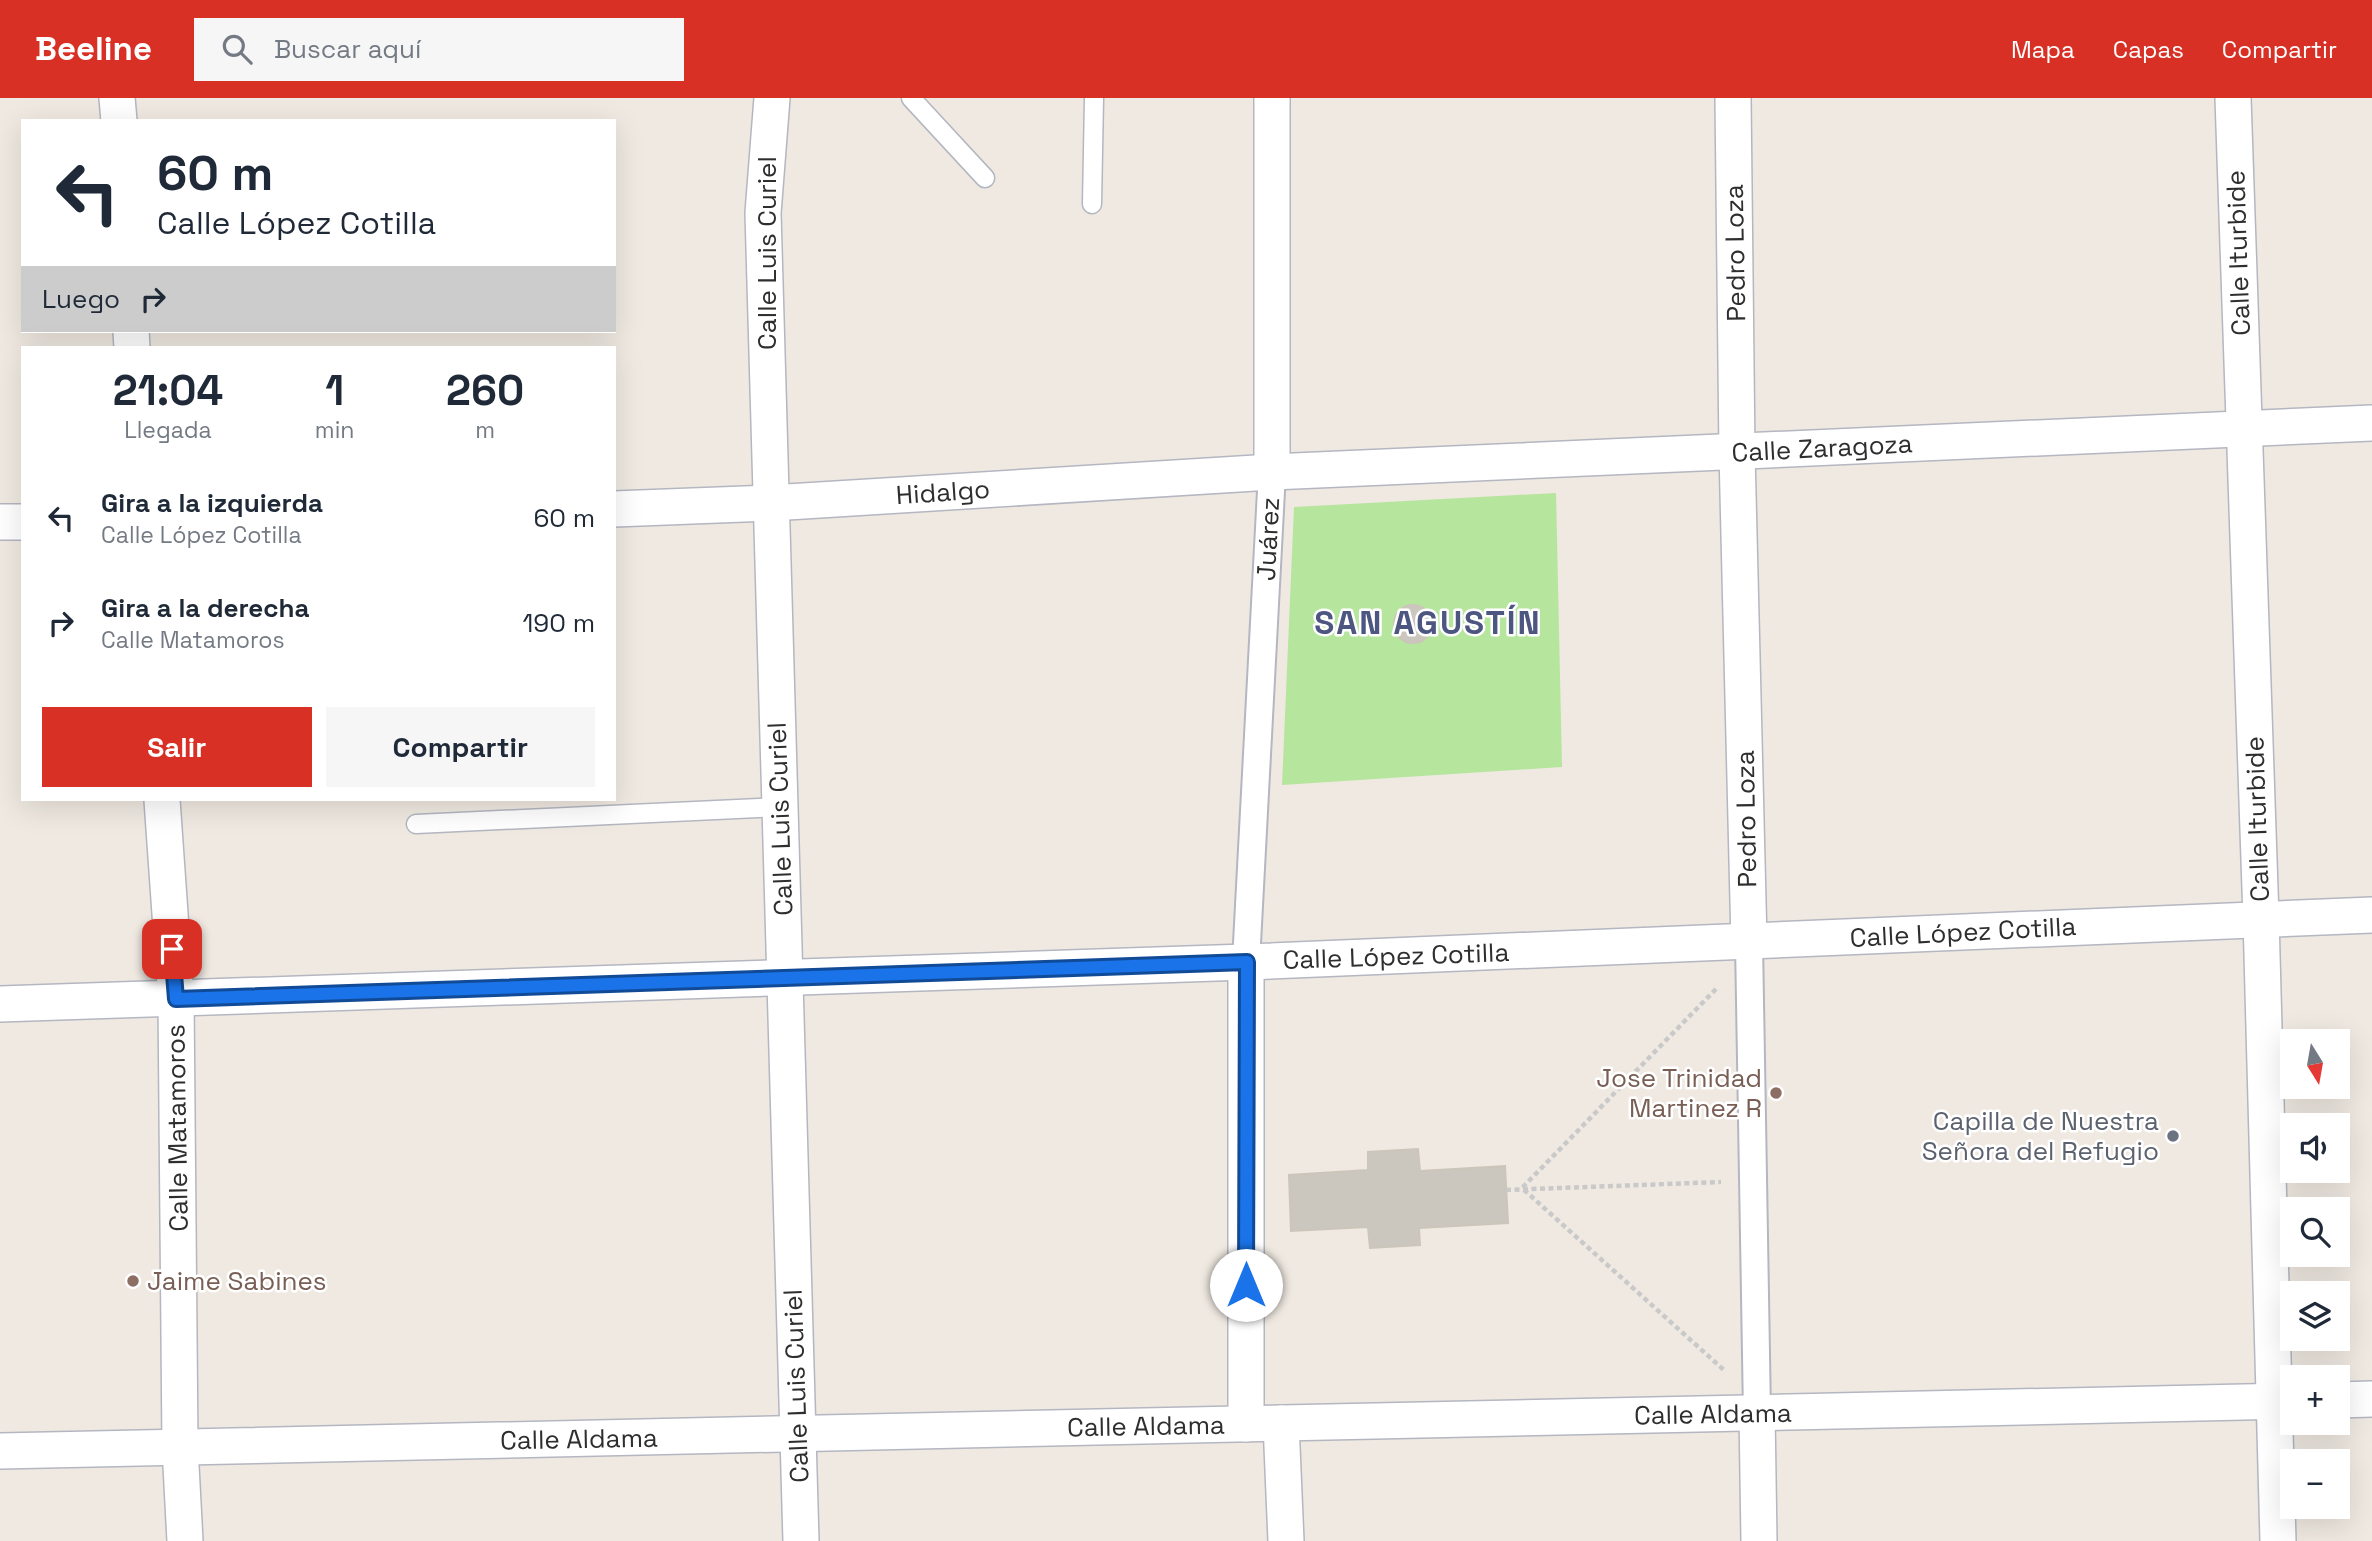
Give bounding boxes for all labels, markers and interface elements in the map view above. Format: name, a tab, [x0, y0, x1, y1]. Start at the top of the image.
search box	[194, 18, 684, 81]
text: Beeline	[35, 28, 152, 70]
icon: search	[218, 30, 256, 68]
text: Buscar aquí	[274, 32, 421, 66]
text: Mapa	[2011, 34, 2075, 65]
text: Capas	[2113, 34, 2184, 65]
text: Compartir	[2222, 34, 2337, 65]
text: 60 m	[157, 142, 273, 204]
icon: left	[42, 147, 133, 238]
street label: Calle Luis Curiel	[750, 156, 784, 350]
street label: Calle Iturbide	[2218, 170, 2258, 336]
street label: Pedro Loza	[1717, 184, 1753, 322]
text: Calle López Cotilla	[157, 203, 436, 243]
icon: right	[134, 280, 172, 318]
text: Luego	[42, 282, 120, 316]
text: 21:04	[113, 364, 223, 417]
text: 1	[325, 364, 344, 417]
text: 260	[446, 364, 524, 417]
text: Llegada	[124, 415, 212, 445]
text: min	[315, 415, 354, 445]
text: m	[475, 415, 495, 445]
street label: Calle Zaragoza	[1731, 426, 1913, 470]
street label: Hidalgo	[895, 472, 991, 512]
text: Gira a la izquierda	[101, 486, 323, 520]
street label: Juárez	[1249, 496, 1287, 582]
icon: left	[42, 499, 80, 537]
text: 60 m	[533, 501, 595, 535]
text: Calle López Cotilla	[101, 520, 302, 550]
text: Gira a la derecha	[101, 591, 310, 625]
district label: SAN AGUSTÍN	[1314, 602, 1542, 644]
icon: right	[42, 604, 80, 642]
text: 190 m	[523, 606, 595, 640]
text: Calle Matamoros	[101, 625, 285, 655]
button: Salir	[42, 707, 312, 787]
button: Compartir	[326, 707, 595, 787]
street label: Calle Luis Curiel	[760, 722, 800, 916]
street label: Calle Iturbide	[2237, 736, 2277, 902]
street label: Pedro Loza	[1728, 750, 1764, 888]
street label: Calle López Cotilla	[1849, 909, 2077, 955]
pin	[142, 919, 202, 979]
icon: arrive	[153, 930, 191, 968]
street label: Calle López Cotilla	[1282, 935, 1510, 977]
street label: Calle Matamoros	[158, 1024, 196, 1232]
north arrow	[2280, 1029, 2350, 1099]
map controls	[2280, 1029, 2350, 1519]
place label: Jose Trinidad Martinez R	[1596, 1061, 1762, 1125]
marker: Jose Trinidad Martinez R	[1768, 1085, 1784, 1101]
place label: Capilla de Nuestra Señora del Refugio	[1922, 1104, 2159, 1168]
button: sound	[2280, 1113, 2350, 1183]
marker: Capilla de Nuestra Señora del Refugio	[2165, 1128, 2181, 1144]
button: search	[2280, 1197, 2350, 1267]
position arrow	[1209, 1248, 1283, 1322]
place label: Jaime Sabines	[147, 1264, 327, 1298]
marker: Jaime Sabines	[125, 1273, 141, 1289]
button: layers	[2280, 1281, 2350, 1351]
street label: Calle Luis Curiel	[776, 1289, 816, 1483]
button: +	[2280, 1365, 2350, 1435]
street label: Calle Aldama	[1634, 1396, 1792, 1432]
street label: Calle Aldama	[1067, 1408, 1225, 1444]
street label: Calle Aldama	[500, 1421, 658, 1457]
button: −	[2280, 1449, 2350, 1519]

